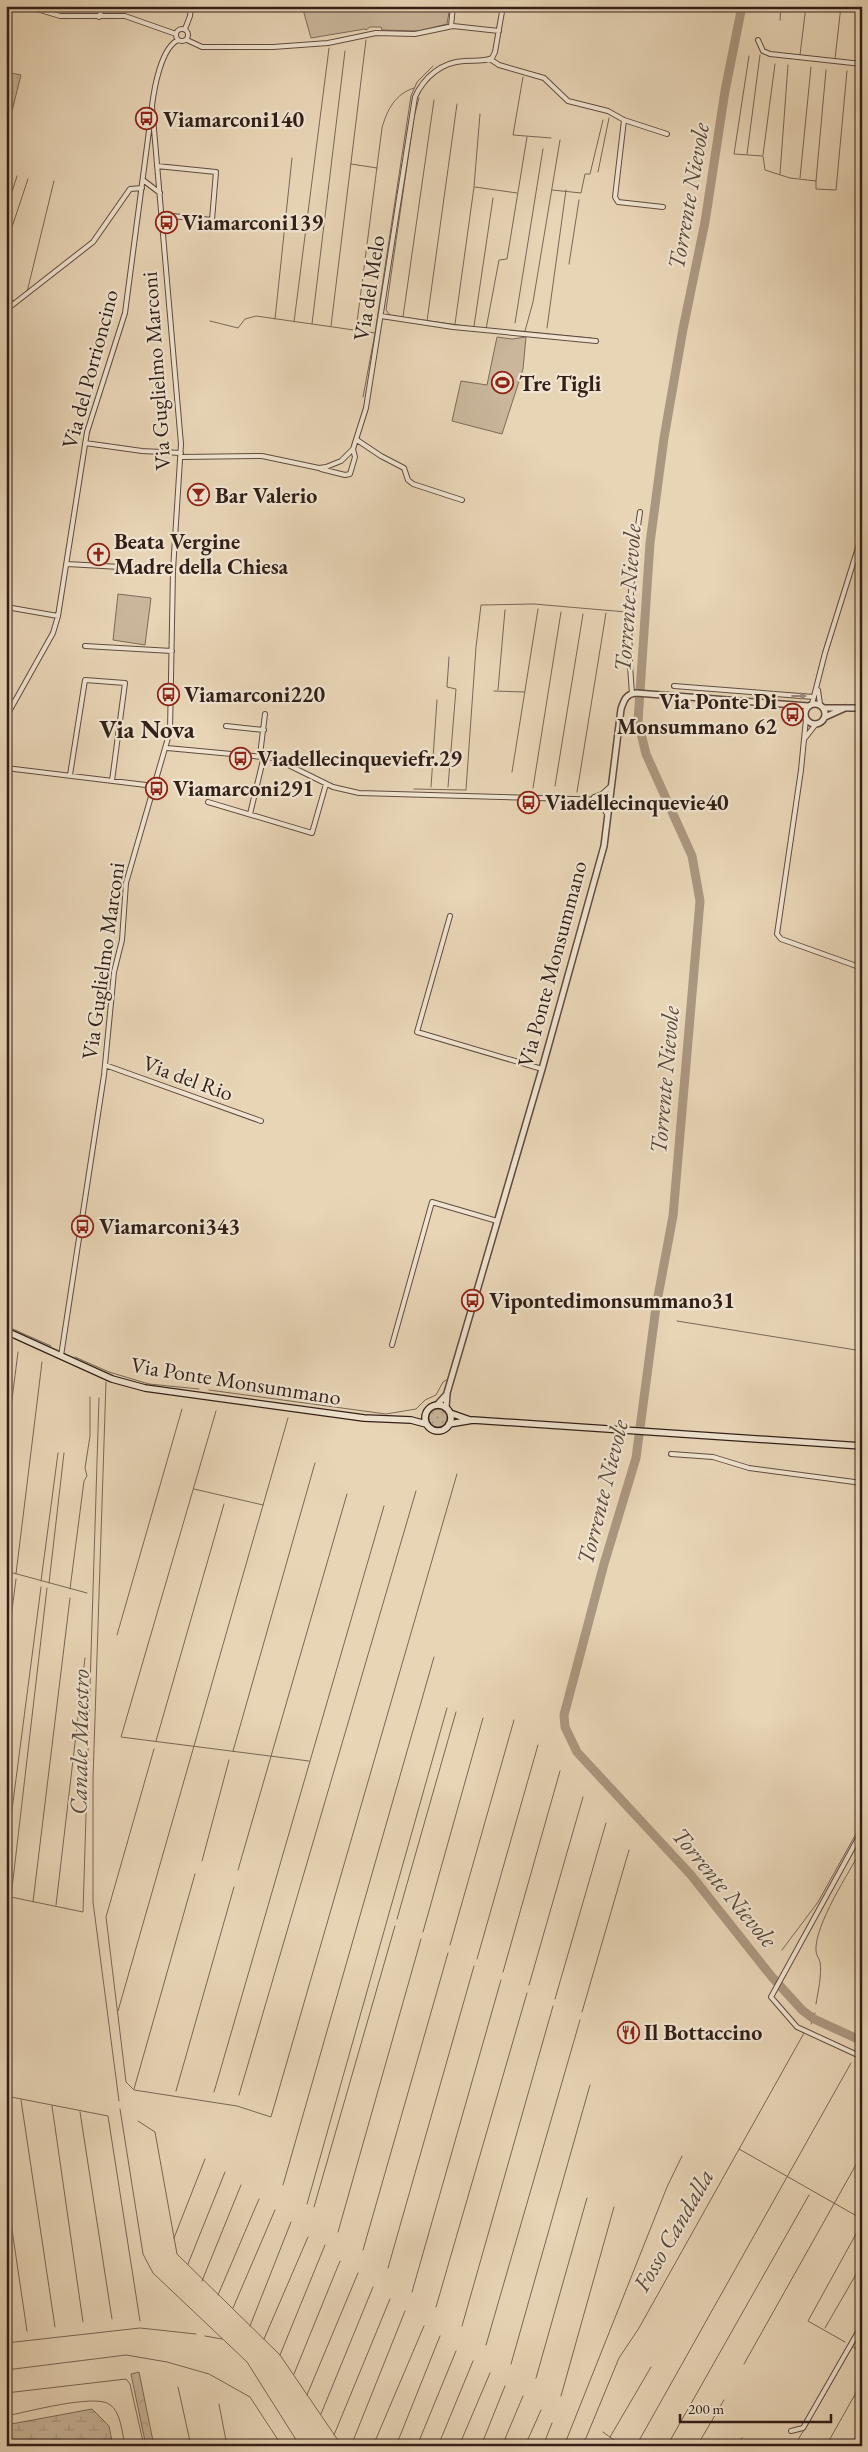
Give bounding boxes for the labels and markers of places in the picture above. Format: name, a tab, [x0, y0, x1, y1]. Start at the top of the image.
place label: Viamarconi140	[163, 105, 305, 134]
bus stop icon: Viamarconi140	[135, 107, 159, 131]
place label: Viamarconi139	[182, 208, 324, 237]
bus stop icon: Viamarconi139	[154, 210, 178, 234]
place label: Tre Tigli	[519, 369, 602, 398]
sports icon: Tre Tigli	[491, 371, 515, 395]
place label: Bar Valerio	[215, 481, 317, 510]
bar icon: Bar Valerio	[187, 483, 211, 507]
place label: Beata Vergine Madre della Chiesa	[114, 527, 289, 581]
church icon: Beata Vergine Madre della Chiesa	[86, 542, 110, 566]
place label: Viamarconi220	[184, 680, 326, 709]
bus stop icon: Viamarconi220	[156, 682, 180, 706]
place label: Via Ponte Di Monsummano 62	[617, 687, 777, 741]
bus stop icon: Via Ponte Di Monsummano 62	[781, 702, 805, 726]
place label: Viadellecinqueviefr.29	[257, 744, 462, 773]
bus stop icon: Viadellecinqueviefr.29	[229, 746, 253, 770]
place label: Viamarconi291	[173, 774, 314, 803]
bus stop icon: Viamarconi291	[145, 776, 169, 800]
place label: Viadellecinquevie40	[545, 788, 729, 817]
bus stop icon: Viadellecinquevie40	[517, 790, 541, 814]
place label: Viamarconi343	[99, 1212, 240, 1241]
bus stop icon: Viamarconi343	[71, 1214, 95, 1238]
place label: Vipontedimonsummano31	[489, 1286, 735, 1315]
bus stop icon: Vipontedimonsummano31	[461, 1288, 485, 1312]
place label: Il Bottaccino	[644, 2018, 762, 2047]
restaurant icon: Il Bottaccino	[616, 2020, 640, 2044]

